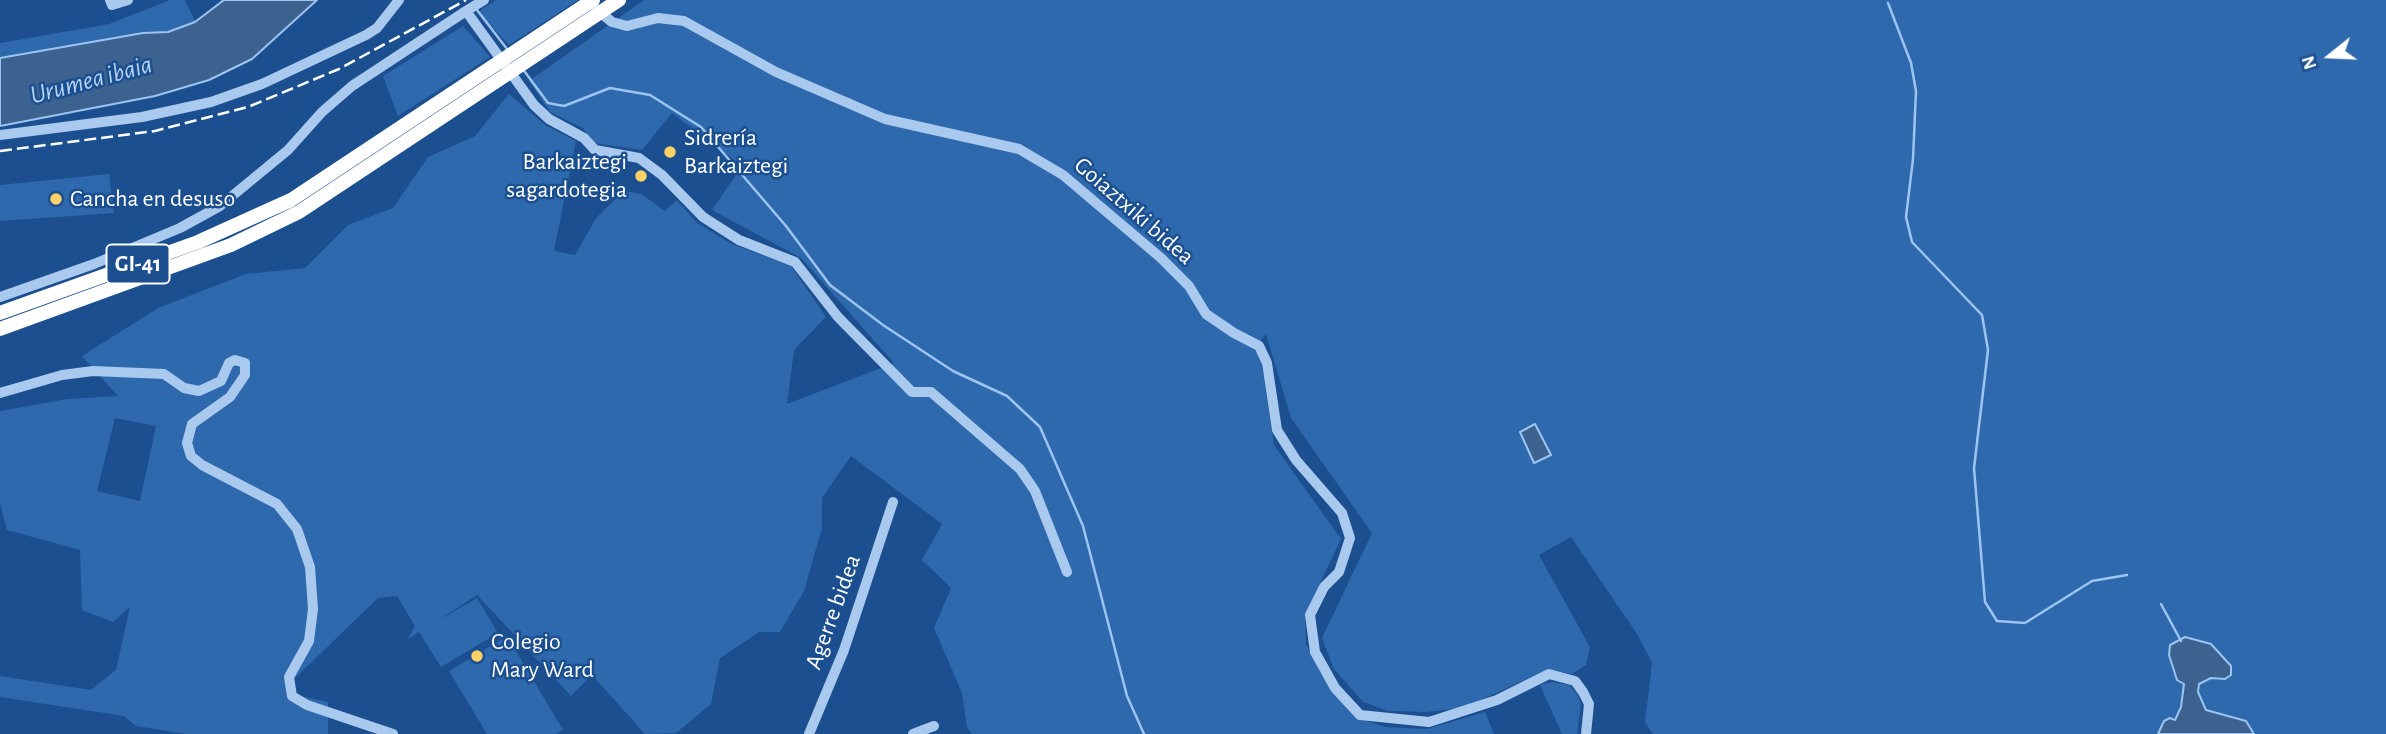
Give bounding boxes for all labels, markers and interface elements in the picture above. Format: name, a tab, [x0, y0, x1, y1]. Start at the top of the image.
north arrow	[2295, 21, 2365, 91]
water label: Urumea ibaia	[27, 49, 155, 111]
text: N	[2298, 53, 2321, 72]
place label: Sidrería Barkaiztegi	[684, 124, 788, 180]
marker: Sidrería Barkaiztegi	[662, 144, 678, 160]
place label: Barkaiztegi sagardotegia	[506, 148, 627, 204]
street label: Goiaztxiki bidea	[1068, 151, 1200, 271]
marker: Barkaiztegi sagardotegia	[633, 168, 649, 184]
place label: Cancha en desuso	[70, 185, 235, 213]
marker: Cancha en desuso	[48, 191, 64, 207]
road number: GI-41	[106, 244, 170, 284]
street label: Agerre bidea	[799, 551, 867, 673]
place label: Colegio Mary Ward	[491, 628, 594, 684]
marker: Colegio Mary Ward	[469, 648, 485, 664]

